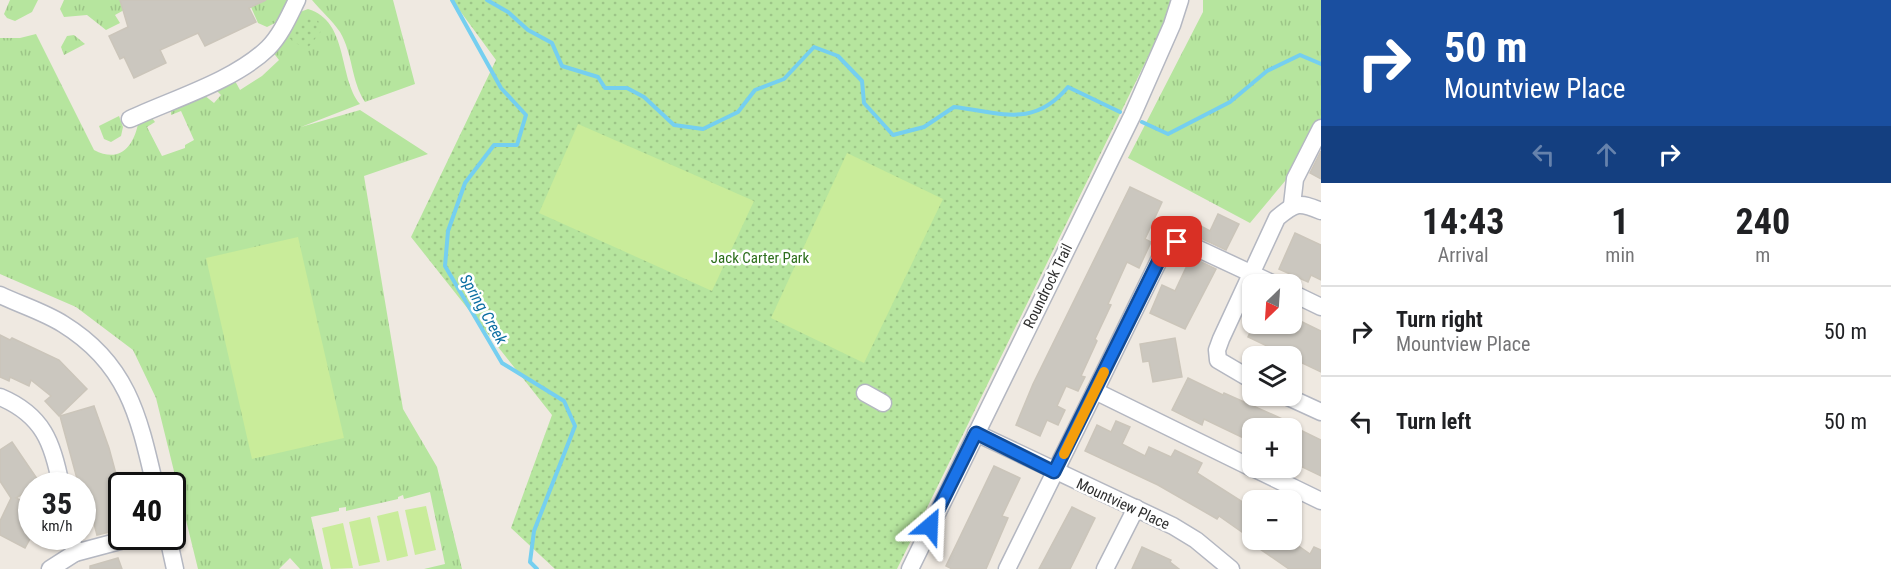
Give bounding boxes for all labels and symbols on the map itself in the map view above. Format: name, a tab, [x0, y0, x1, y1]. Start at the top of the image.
pin	[1151, 216, 1202, 267]
street label: Roundrock Trail	[1020, 241, 1076, 331]
park label: Jack Carter Park	[711, 249, 809, 267]
water label: Spring Creek	[456, 271, 512, 349]
north arrow	[1242, 274, 1302, 334]
speed limit sign: 40	[108, 472, 186, 550]
street label: Mountview Place	[1074, 475, 1172, 533]
position arrow	[898, 494, 962, 558]

